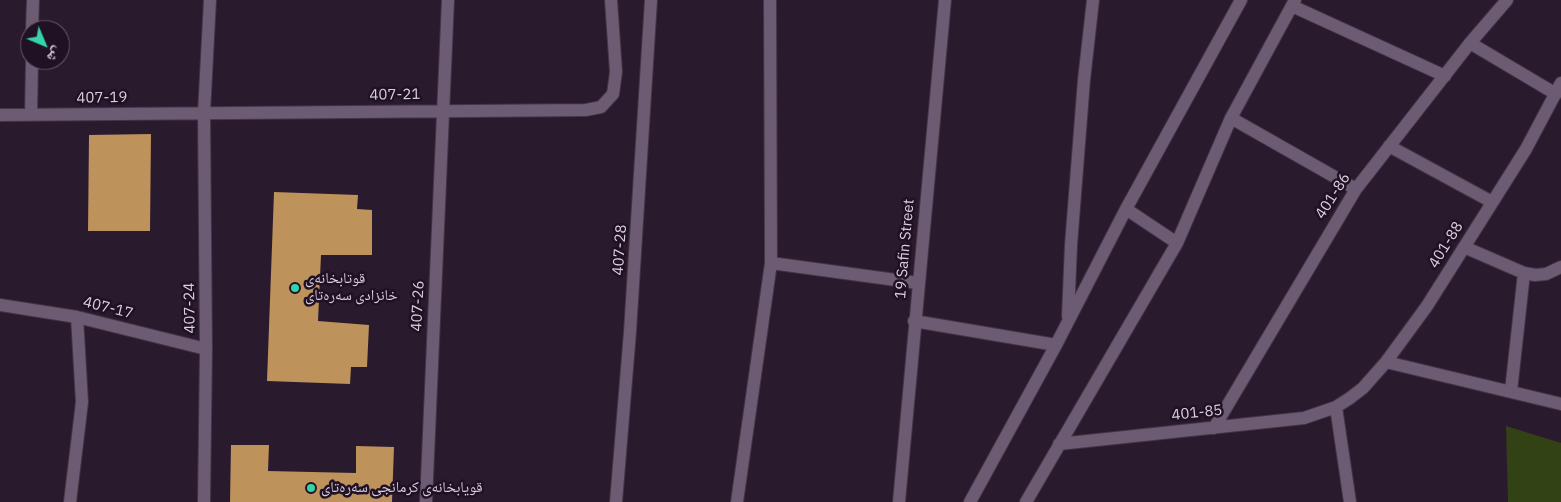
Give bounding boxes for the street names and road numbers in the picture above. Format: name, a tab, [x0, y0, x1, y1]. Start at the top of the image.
street label: 407-21	[369, 86, 421, 104]
street label: 407-19	[76, 89, 128, 107]
street label: 401-86	[1312, 170, 1354, 222]
street label: 19 Safin Street	[892, 198, 918, 300]
street label: 401-88	[1425, 219, 1467, 271]
street label: 407-28	[609, 224, 631, 276]
street label: 407-26	[408, 280, 428, 332]
street label: 407-24	[181, 282, 199, 334]
street label: 407-17	[81, 293, 135, 323]
street label: 401-85	[1171, 401, 1223, 425]

